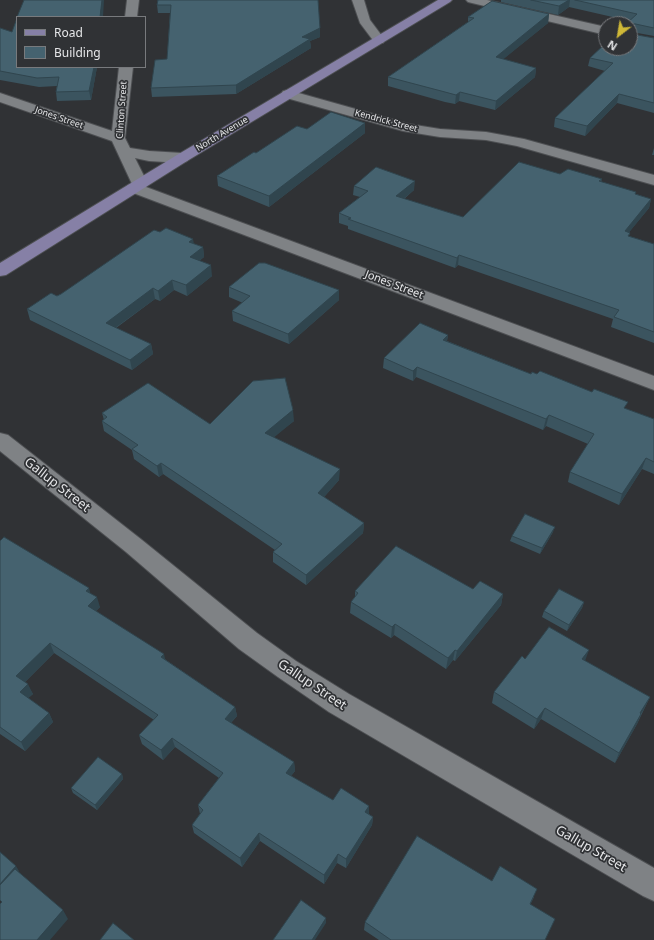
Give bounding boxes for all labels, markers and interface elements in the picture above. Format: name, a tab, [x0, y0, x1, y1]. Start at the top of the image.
legend	[16, 16, 146, 68]
north arrow	[598, 16, 638, 56]
text: Road	[54, 24, 83, 41]
text: N	[604, 37, 620, 55]
text: Building	[54, 44, 101, 61]
street label: Clinton Street	[115, 81, 129, 139]
street label: Jones Street	[33, 105, 85, 131]
street label: Kendrick Street	[354, 107, 418, 135]
street label: North Avenue	[194, 114, 250, 154]
street label: Jones Street	[363, 268, 425, 302]
street label: Gallup Street	[21, 454, 93, 516]
street label: Gallup Street	[275, 656, 349, 714]
street label: Gallup Street	[553, 822, 629, 876]

